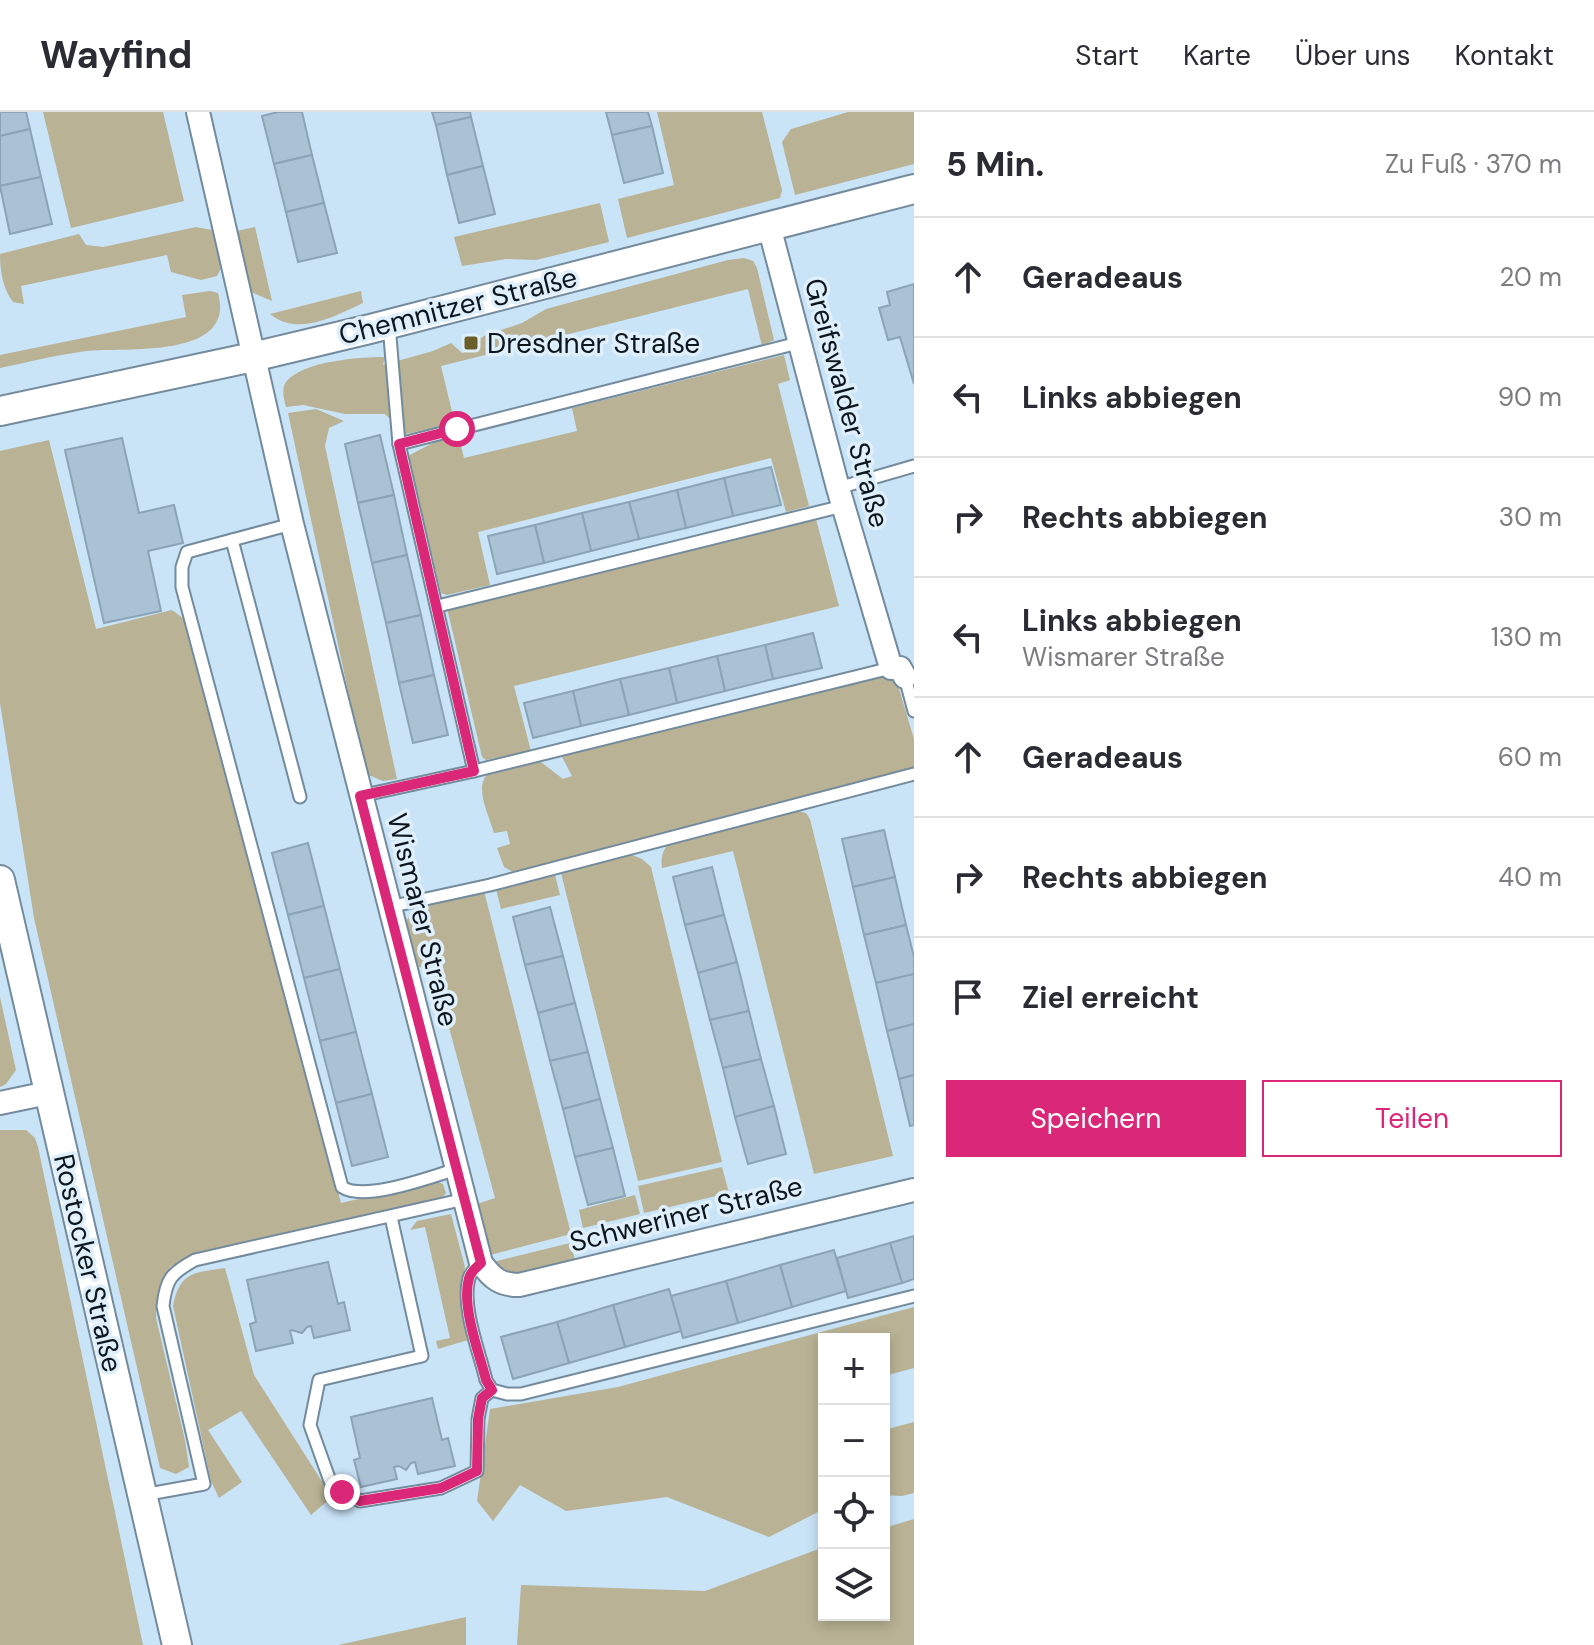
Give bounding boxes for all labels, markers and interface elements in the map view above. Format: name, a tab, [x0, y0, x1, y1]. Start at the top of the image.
text: Wayfind	[40, 30, 193, 80]
text: Start	[1075, 37, 1139, 74]
text: Karte	[1183, 37, 1251, 74]
text: Über uns	[1295, 37, 1411, 74]
text: Kontakt	[1455, 37, 1554, 74]
text: 5 Min.	[946, 142, 1044, 187]
text: Zu Fuß · 370 m	[1385, 147, 1562, 181]
icon: ahead	[946, 255, 990, 299]
text: Geradeaus	[1022, 258, 1183, 297]
street label: Chemnitzer Straße	[335, 259, 581, 353]
text: 20 m	[1499, 260, 1562, 294]
street label: Greifswalder Straße	[796, 274, 898, 532]
place label: Dresdner Straße	[487, 325, 700, 362]
marker: Dresdner Straße	[462, 334, 480, 352]
icon: left	[946, 375, 990, 419]
text: Links abbiegen	[1022, 378, 1242, 417]
text: 90 m	[1498, 380, 1562, 414]
route start	[439, 411, 475, 447]
icon: right	[946, 495, 990, 539]
text: Rechts abbiegen	[1022, 498, 1267, 537]
text: 30 m	[1499, 500, 1562, 534]
text: Links abbiegen	[1022, 601, 1242, 640]
icon: left	[946, 615, 990, 659]
text: 130 m	[1491, 620, 1562, 654]
text: Wismarer Straße	[1022, 640, 1225, 674]
icon: ahead	[946, 735, 990, 779]
text: Geradeaus	[1022, 738, 1183, 777]
text: 60 m	[1498, 740, 1562, 774]
street label: Wismarer Straße	[379, 810, 467, 1030]
icon: right	[946, 855, 990, 899]
text: Rechts abbiegen	[1022, 858, 1267, 897]
text: 40 m	[1498, 860, 1562, 894]
icon: arrive	[946, 975, 990, 1019]
text: Ziel erreicht	[1022, 978, 1199, 1017]
button: Speichern	[946, 1080, 1246, 1157]
button: Teilen	[1262, 1080, 1562, 1157]
street label: Rostocker Straße	[45, 1150, 131, 1376]
street label: Schweriner Straße	[566, 1167, 806, 1261]
map controls	[818, 1333, 890, 1621]
button: +	[818, 1333, 890, 1405]
button: −	[818, 1405, 890, 1477]
route end	[324, 1474, 360, 1510]
button: locate	[818, 1477, 890, 1549]
button: layers	[818, 1549, 890, 1621]

